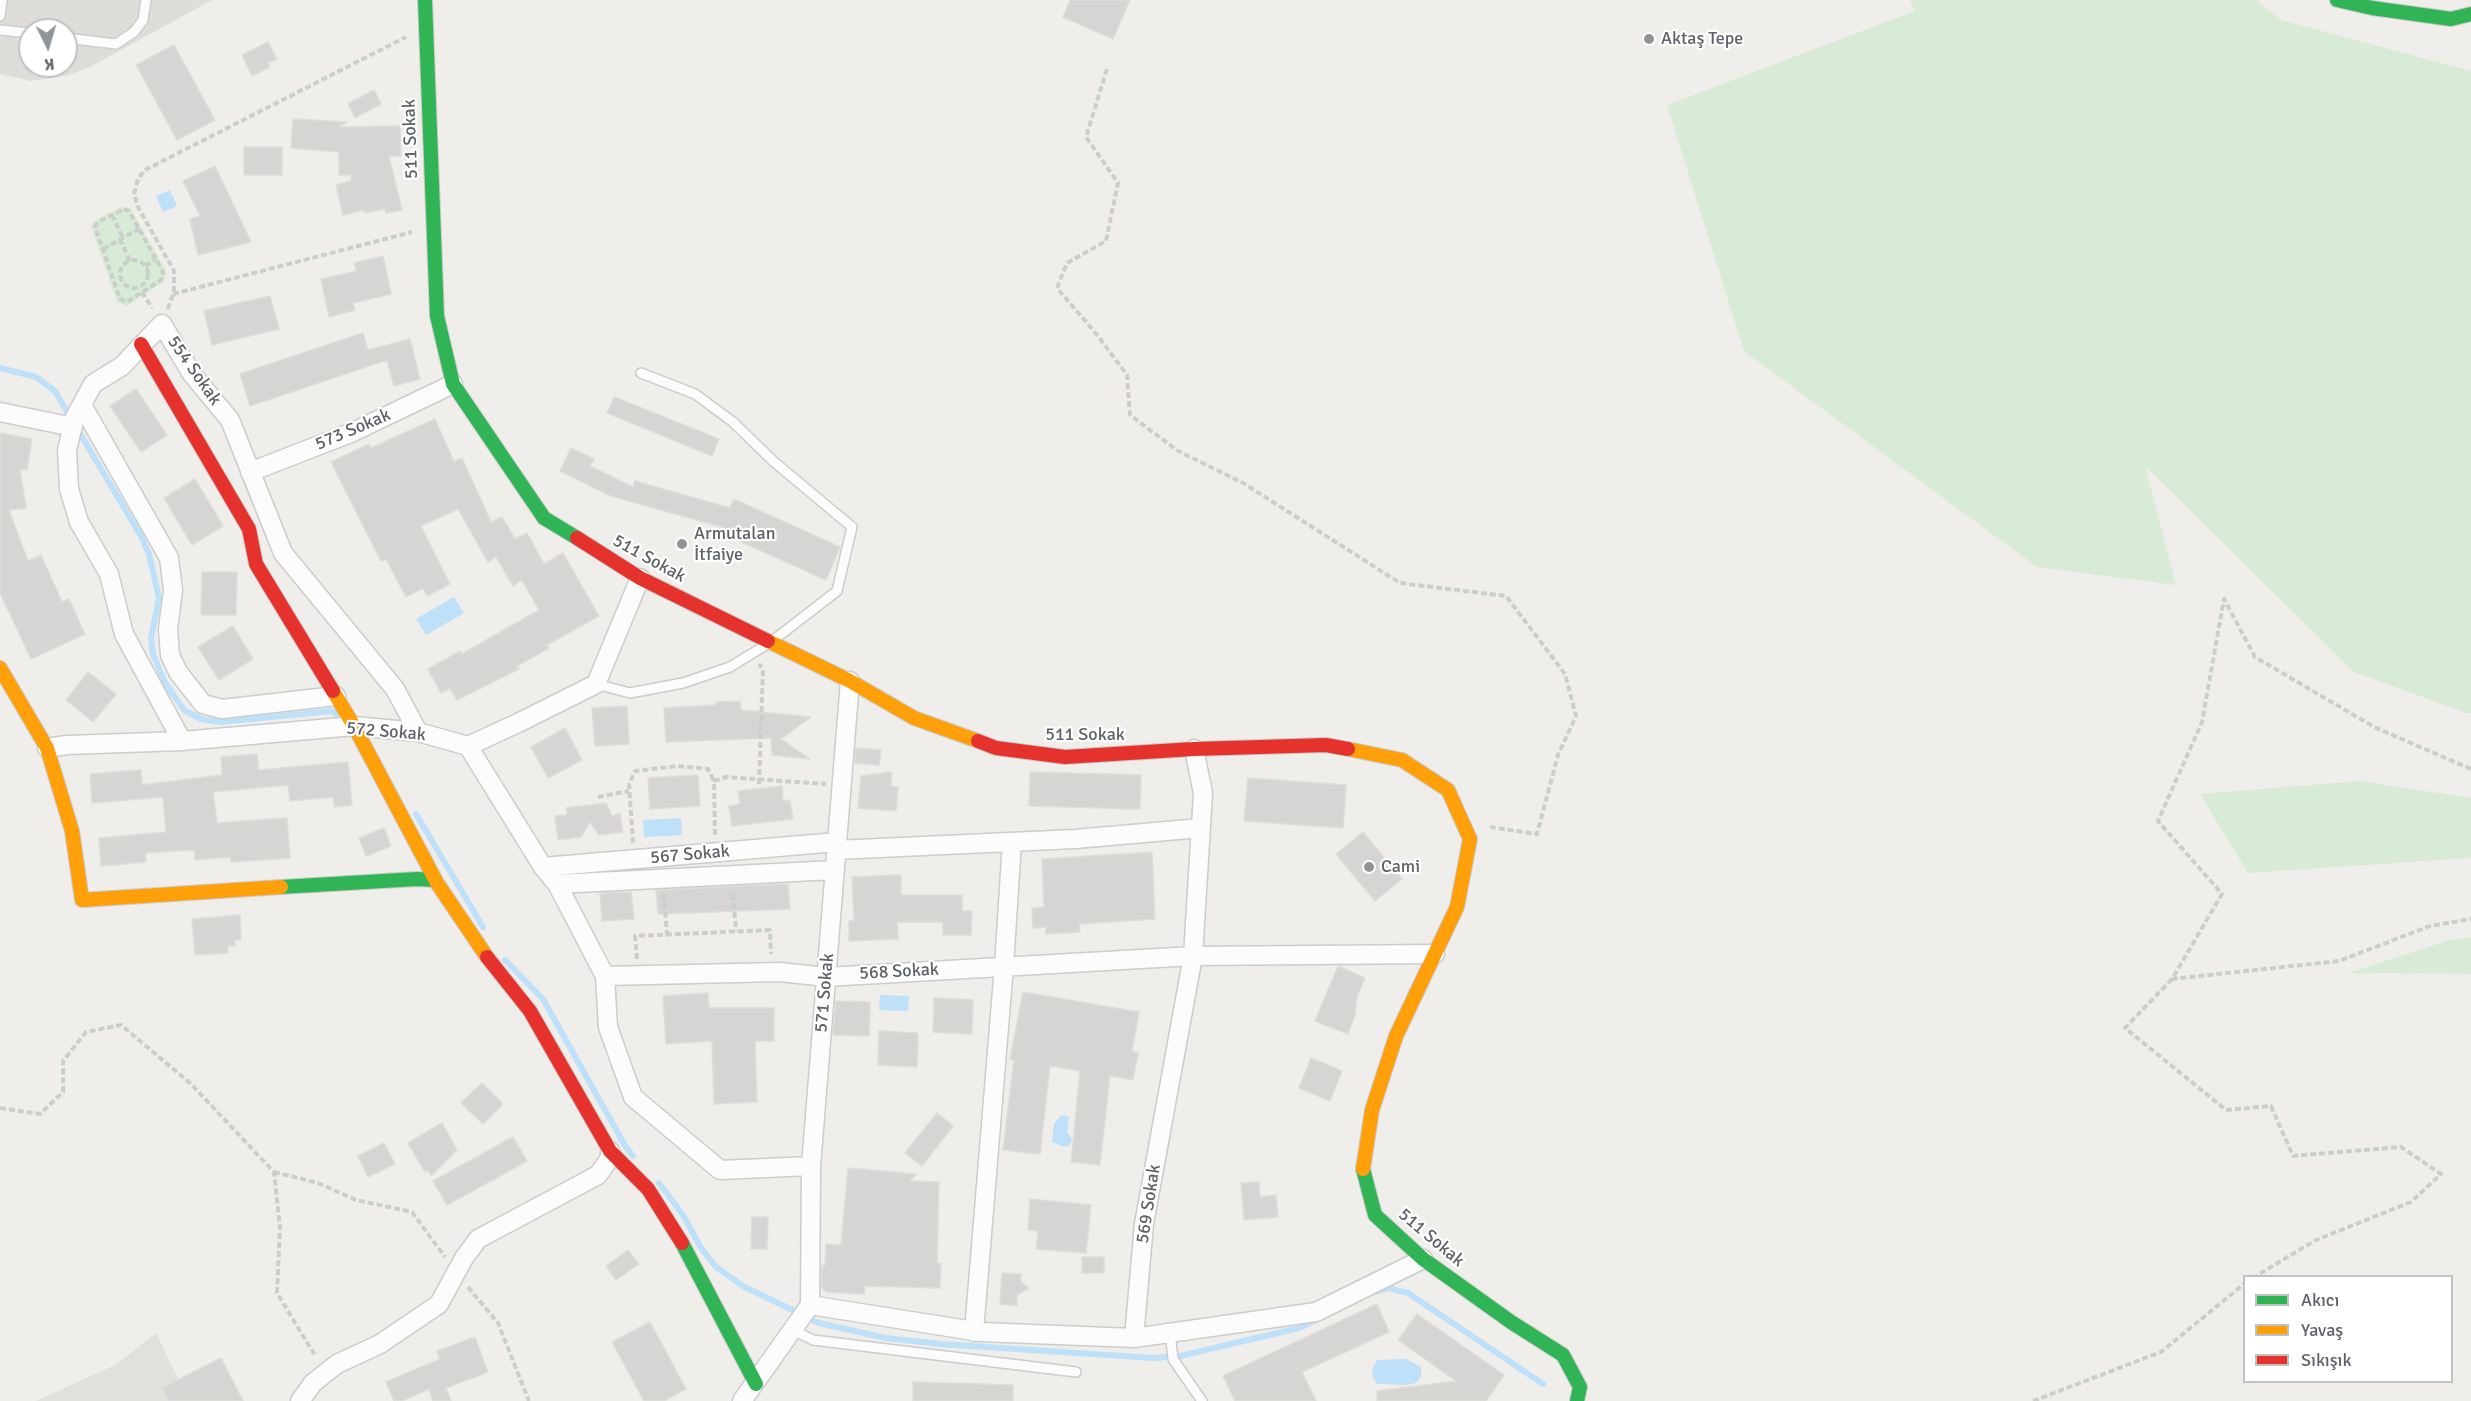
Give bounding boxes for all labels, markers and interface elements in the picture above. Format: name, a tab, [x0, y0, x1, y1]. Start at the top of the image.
north arrow	[18, 18, 78, 78]
place label: Aktaş Tepe	[1661, 28, 1743, 50]
marker: Aktaş Tepe	[1642, 32, 1656, 46]
text: K	[44, 54, 55, 74]
street label: 511 Sokak	[399, 99, 423, 179]
street label: 554 Sokak	[162, 332, 226, 410]
street label: 573 Sokak	[312, 404, 394, 456]
place label: Armutalan İtfaiye	[694, 523, 776, 566]
street label: 511 Sokak	[609, 530, 689, 588]
marker: Armutalan İtfaiye	[675, 537, 689, 551]
street label: 572 Sokak	[345, 718, 427, 746]
street label: 511 Sokak	[1045, 724, 1125, 746]
street label: 567 Sokak	[649, 841, 731, 869]
place label: Cami	[1381, 856, 1420, 878]
marker: Cami	[1362, 860, 1376, 874]
street label: 571 Sokak	[811, 952, 839, 1034]
street label: 568 Sokak	[859, 959, 939, 985]
street label: 569 Sokak	[1132, 1163, 1166, 1245]
street label: 511 Sokak	[1394, 1204, 1468, 1272]
legend	[2243, 1275, 2453, 1383]
text: Akıcı	[2301, 1289, 2339, 1311]
text: Yavaş	[2301, 1319, 2343, 1341]
text: Sıkışık	[2301, 1349, 2351, 1371]

